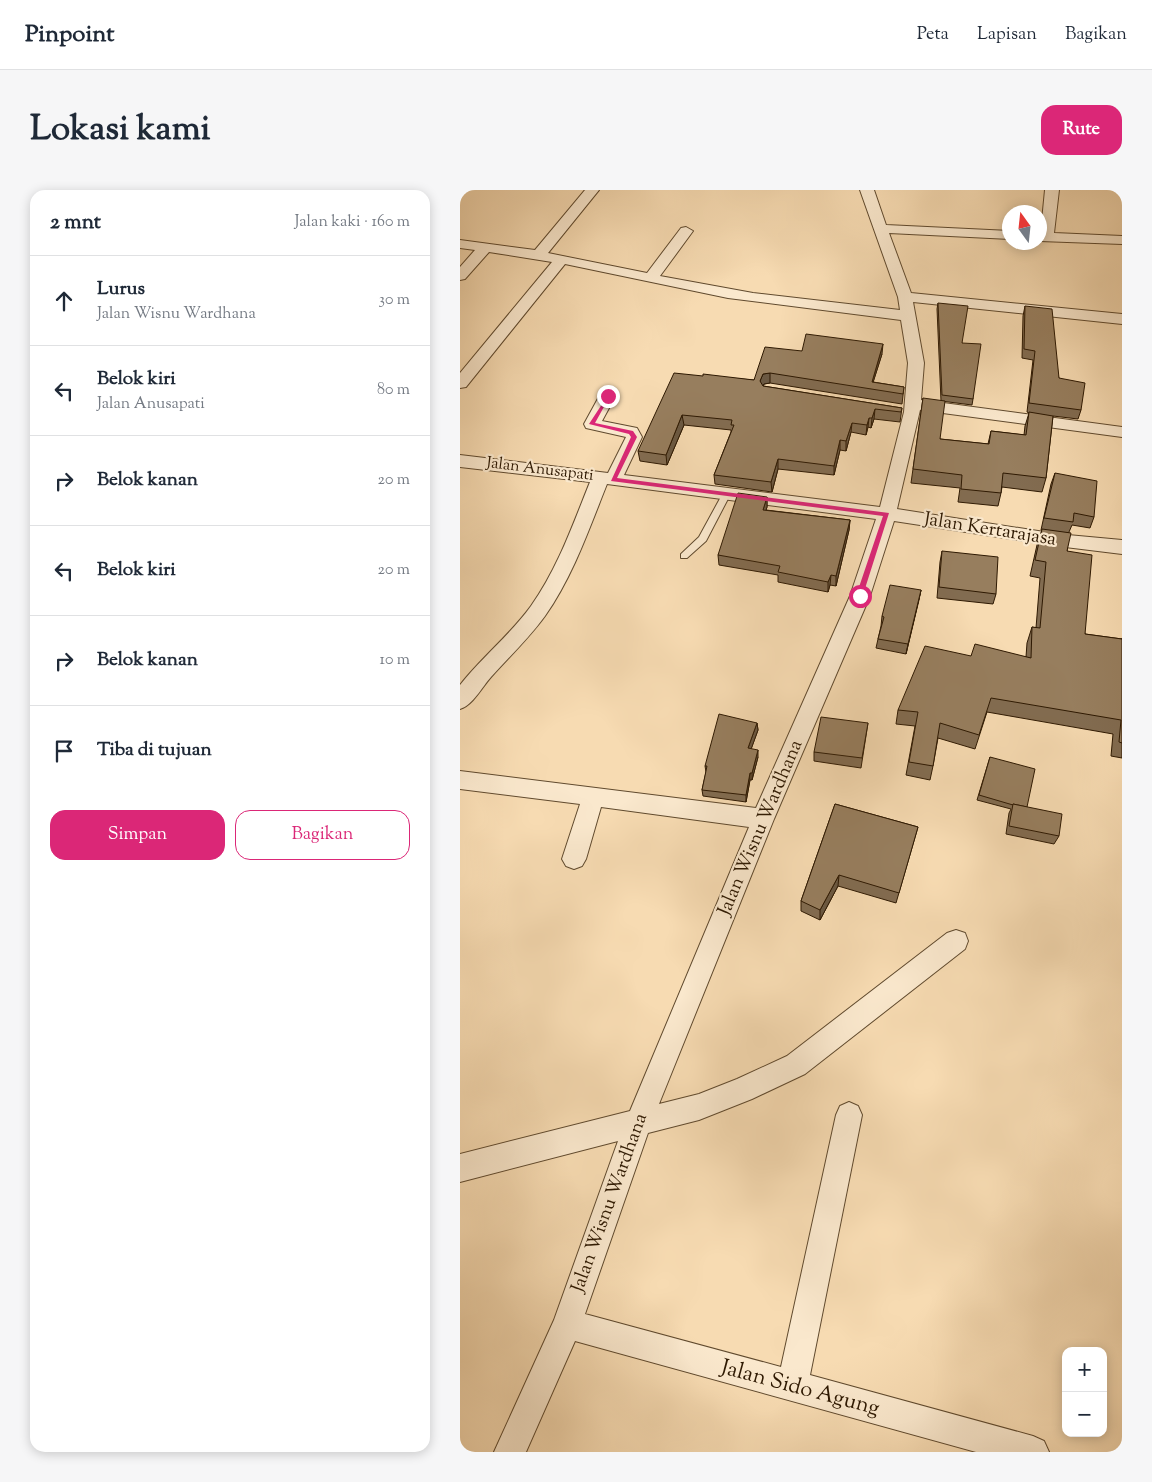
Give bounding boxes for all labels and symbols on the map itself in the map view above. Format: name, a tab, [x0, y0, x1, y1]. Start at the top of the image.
north arrow	[1002, 205, 1047, 250]
route end	[597, 385, 620, 408]
street label: Jalan Anusapati	[484, 452, 595, 488]
street label: Jalan Kertarajasa	[921, 506, 1058, 554]
route start	[849, 585, 872, 608]
street label: Jalan Wisnu Wardhana	[711, 736, 810, 921]
street label: Jalan Wisnu Wardhana	[565, 1109, 655, 1297]
street label: Jalan Sido Agung	[716, 1352, 883, 1426]

